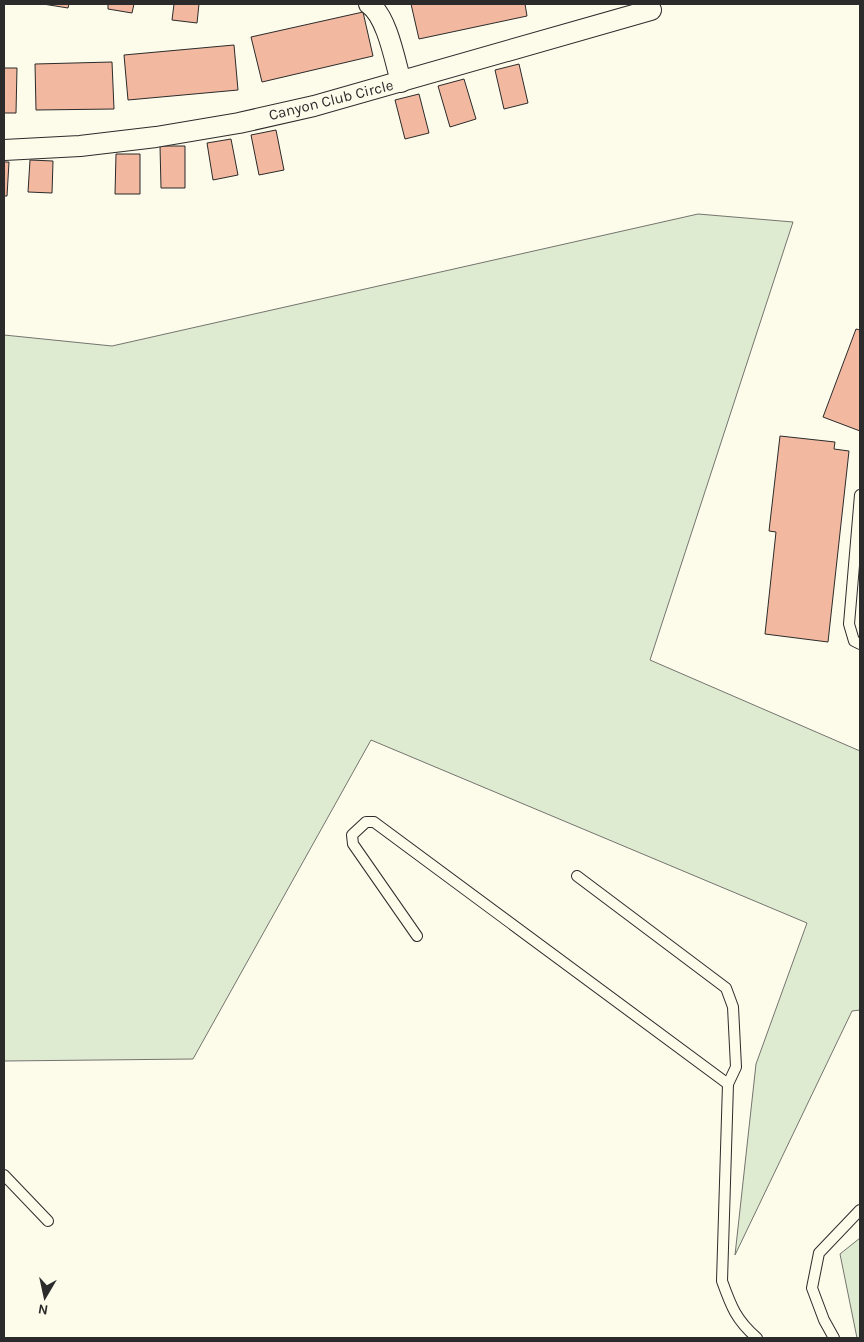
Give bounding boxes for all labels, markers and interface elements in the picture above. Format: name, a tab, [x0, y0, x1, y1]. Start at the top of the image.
street label: Canyon Club Circle	[267, 76, 395, 124]
north arrow	[20, 1272, 70, 1322]
text: N	[37, 1300, 49, 1319]

